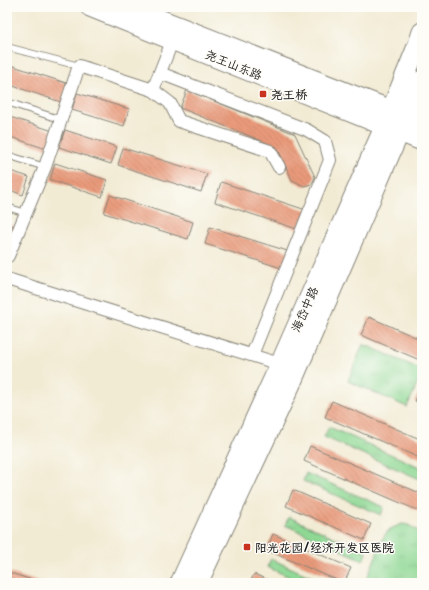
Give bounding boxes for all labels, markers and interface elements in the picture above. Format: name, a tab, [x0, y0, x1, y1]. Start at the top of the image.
street label: 尧王山东路	[203, 45, 265, 83]
place label: 尧王桥	[271, 86, 308, 102]
marker: 尧王桥	[258, 89, 268, 99]
street label: 海岱中路	[287, 284, 321, 334]
place label: 阳光花园/经济开发区医院	[255, 539, 394, 555]
marker: 阳光花园/经济开发区医院	[242, 542, 252, 552]

